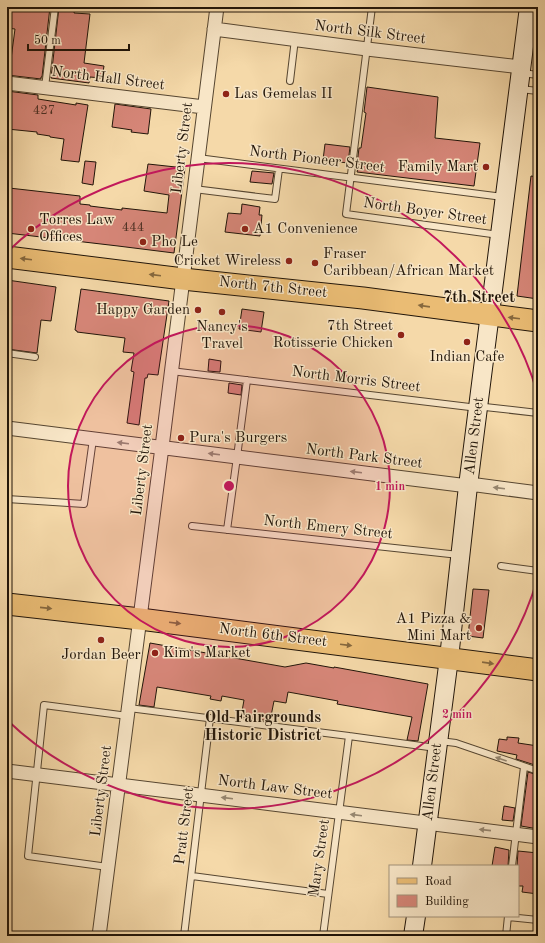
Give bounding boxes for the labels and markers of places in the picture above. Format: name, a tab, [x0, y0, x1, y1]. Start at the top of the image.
place label: Las Gemelas II	[234, 87, 333, 102]
marker: Las Gemelas II	[221, 89, 231, 99]
place label: Family Mart	[398, 160, 478, 175]
marker: Family Mart	[481, 162, 491, 172]
place label: Torres Law Offices	[39, 213, 115, 245]
place label: A1 Convenience	[253, 222, 358, 237]
marker: Torres Law Offices	[26, 224, 36, 234]
marker: A1 Convenience	[240, 224, 250, 234]
place label: Pho Le	[151, 235, 198, 250]
marker: Pho Le	[138, 237, 148, 247]
place label: Fraser Caribbean/African Market	[323, 247, 494, 279]
place label: Cricket Wireless	[174, 254, 281, 269]
marker: Cricket Wireless	[284, 256, 294, 266]
marker: Fraser Caribbean/African Market	[310, 258, 320, 268]
place label: Happy Garden	[96, 303, 190, 318]
marker: Happy Garden	[193, 305, 203, 315]
marker: Nancy's Travel	[217, 307, 227, 317]
place label: 7th Street Rotisserie Chicken	[273, 319, 393, 351]
place label: Nancy's Travel	[196, 320, 248, 352]
marker: 7th Street Rotisserie Chicken	[396, 330, 406, 340]
marker: Indian Cafe	[462, 337, 472, 347]
place label: Indian Cafe	[430, 350, 505, 365]
place label: Pura's Burgers	[189, 431, 287, 446]
marker: Pura's Burgers	[176, 433, 186, 443]
centre of rings	[222, 479, 236, 493]
place label: A1 Pizza & Mini Mart	[396, 612, 471, 644]
marker: A1 Pizza & Mini Mart	[474, 623, 484, 633]
marker: Jordan Beer	[96, 635, 106, 645]
place label: Kim's Market	[163, 646, 251, 661]
place label: Jordan Beer	[61, 648, 141, 663]
marker: Kim's Market	[150, 648, 160, 658]

